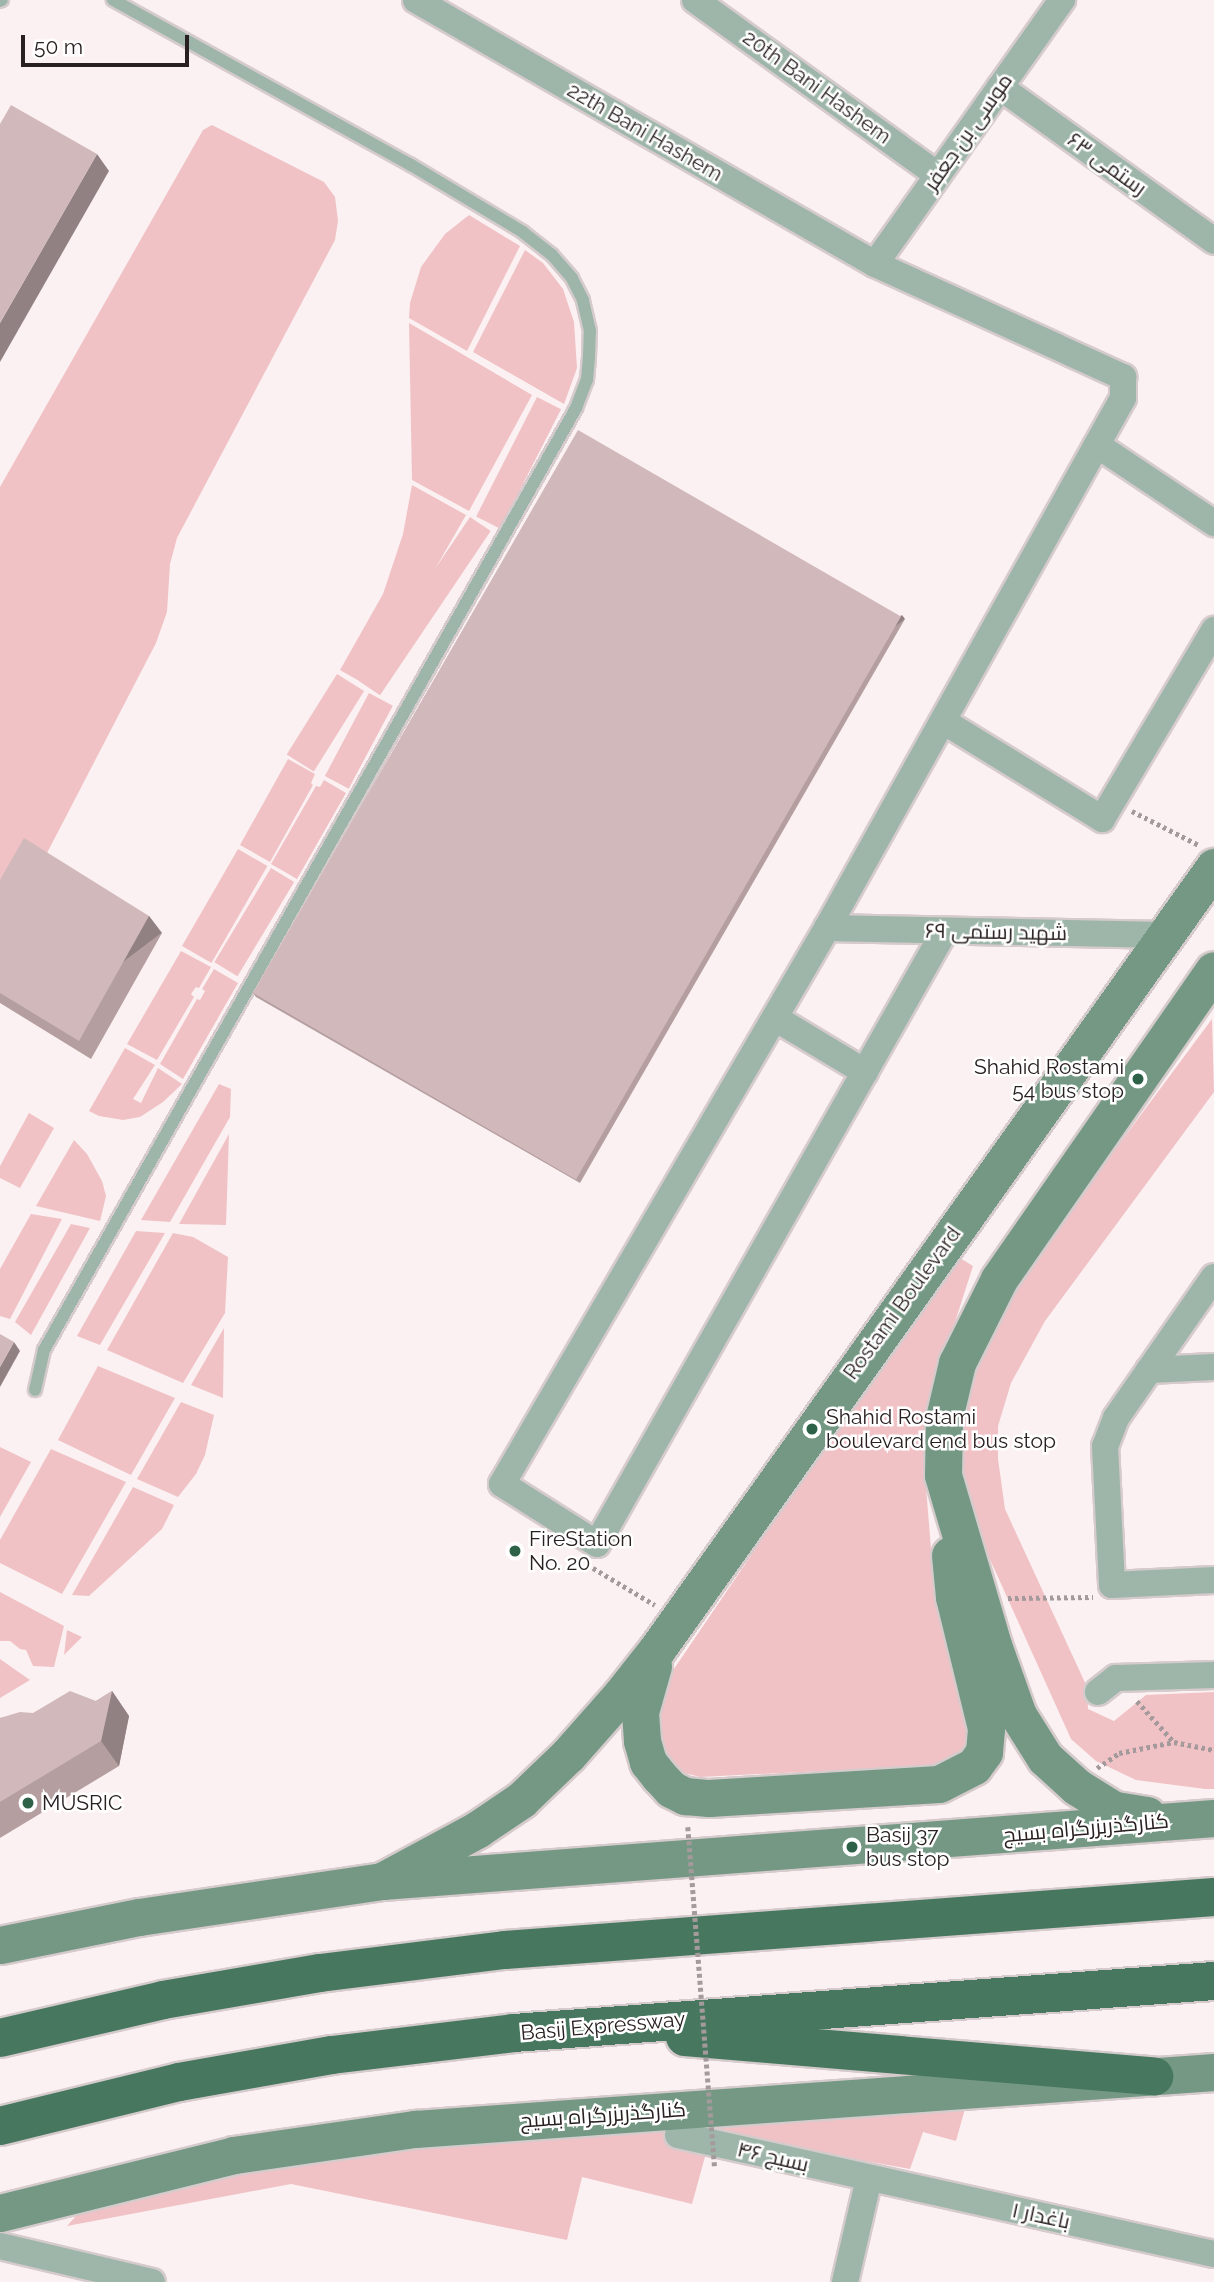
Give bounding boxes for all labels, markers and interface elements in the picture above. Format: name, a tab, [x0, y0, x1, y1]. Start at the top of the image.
scale bar	[24, 21, 192, 65]
street label: 20th Bani Hashem	[738, 25, 896, 149]
text: 50 m	[34, 34, 83, 59]
street label: موسی بن جعفر	[918, 69, 1018, 195]
street label: 22th Bani Hashem	[563, 77, 727, 187]
street label: رستمی ۶۳	[1063, 127, 1151, 201]
street label: شهید رستمی ۶۹	[925, 918, 1067, 946]
place label: Shahid Rostami 54 bus stop	[974, 1054, 1124, 1104]
marker: Shahid Rostami 54 bus stop	[1130, 1071, 1146, 1087]
street label: Rostami Boulevard	[838, 1222, 966, 1384]
place label: Shahid Rostami boulevard end bus stop	[826, 1404, 1056, 1454]
marker: Shahid Rostami boulevard end bus stop	[804, 1421, 820, 1437]
place label: FireStation No. 20	[529, 1526, 633, 1576]
marker: FireStation No. 20	[507, 1543, 523, 1559]
place label: MUSRIC	[42, 1790, 122, 1816]
marker: MUSRIC	[20, 1795, 36, 1811]
street label: کنارگذربزرگراه بسیج	[1002, 1808, 1170, 1848]
place label: Basij 37 bus stop	[866, 1822, 949, 1872]
marker: Basij 37 bus stop	[844, 1839, 860, 1855]
street label: Basij Expressway	[520, 2006, 686, 2046]
street label: کنارگذربزرگراه بسیج	[519, 2097, 687, 2133]
street label: بسیج ۴۶	[735, 2137, 811, 2177]
street label: باغدار ۱	[1010, 2198, 1072, 2234]

